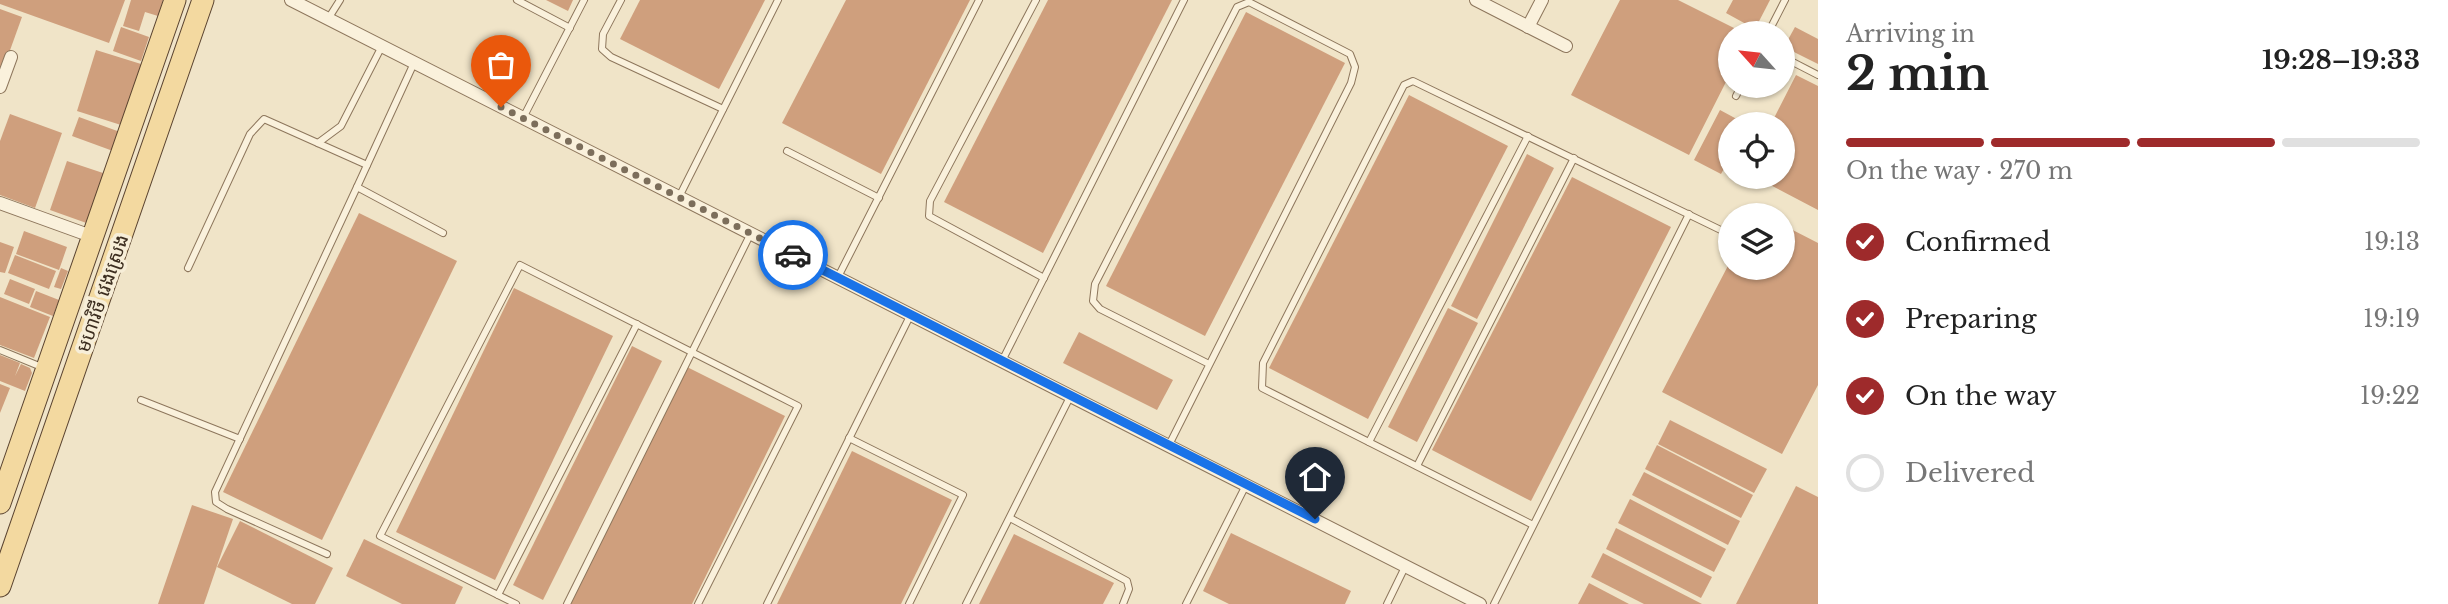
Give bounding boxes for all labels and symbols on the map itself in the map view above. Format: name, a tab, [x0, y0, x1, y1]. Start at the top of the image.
north arrow	[1718, 21, 1796, 98]
pin	[471, 35, 531, 107]
courier	[758, 220, 828, 290]
street label: មហាវិថី វេងស្រេង	[72, 231, 133, 355]
pin	[1285, 447, 1345, 519]

